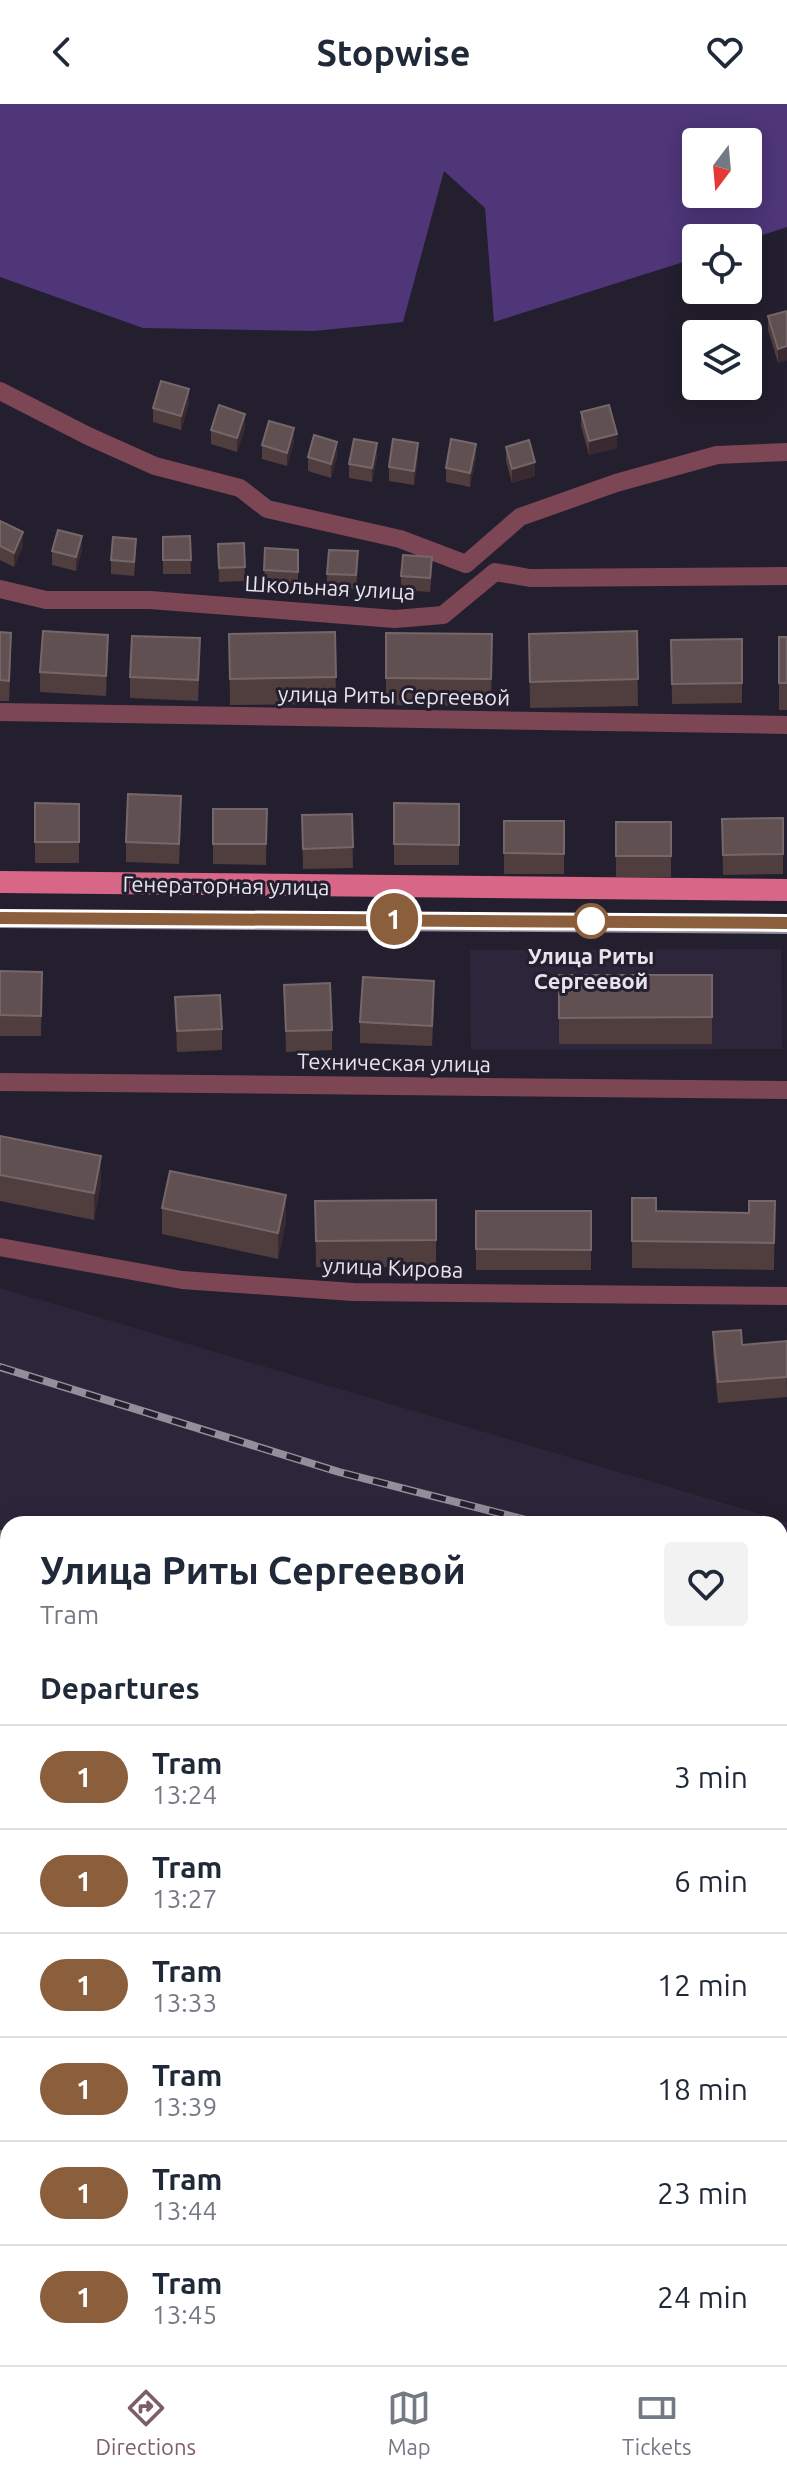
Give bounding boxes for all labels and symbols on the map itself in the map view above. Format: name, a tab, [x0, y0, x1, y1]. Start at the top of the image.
north arrow	[682, 128, 762, 208]
street label: Школьная улица	[244, 570, 416, 604]
street label: улица Риты Сергеевой	[278, 680, 510, 710]
street label: Генераторная улица	[122, 871, 330, 899]
line badge: 1	[368, 893, 420, 945]
marker: Улица Риты Сергеевой	[574, 904, 608, 938]
place label: Улица Риты Сергеевой	[528, 943, 654, 993]
street label: Техническая улица	[297, 1048, 491, 1076]
street label: улица Кирова	[322, 1252, 464, 1282]

